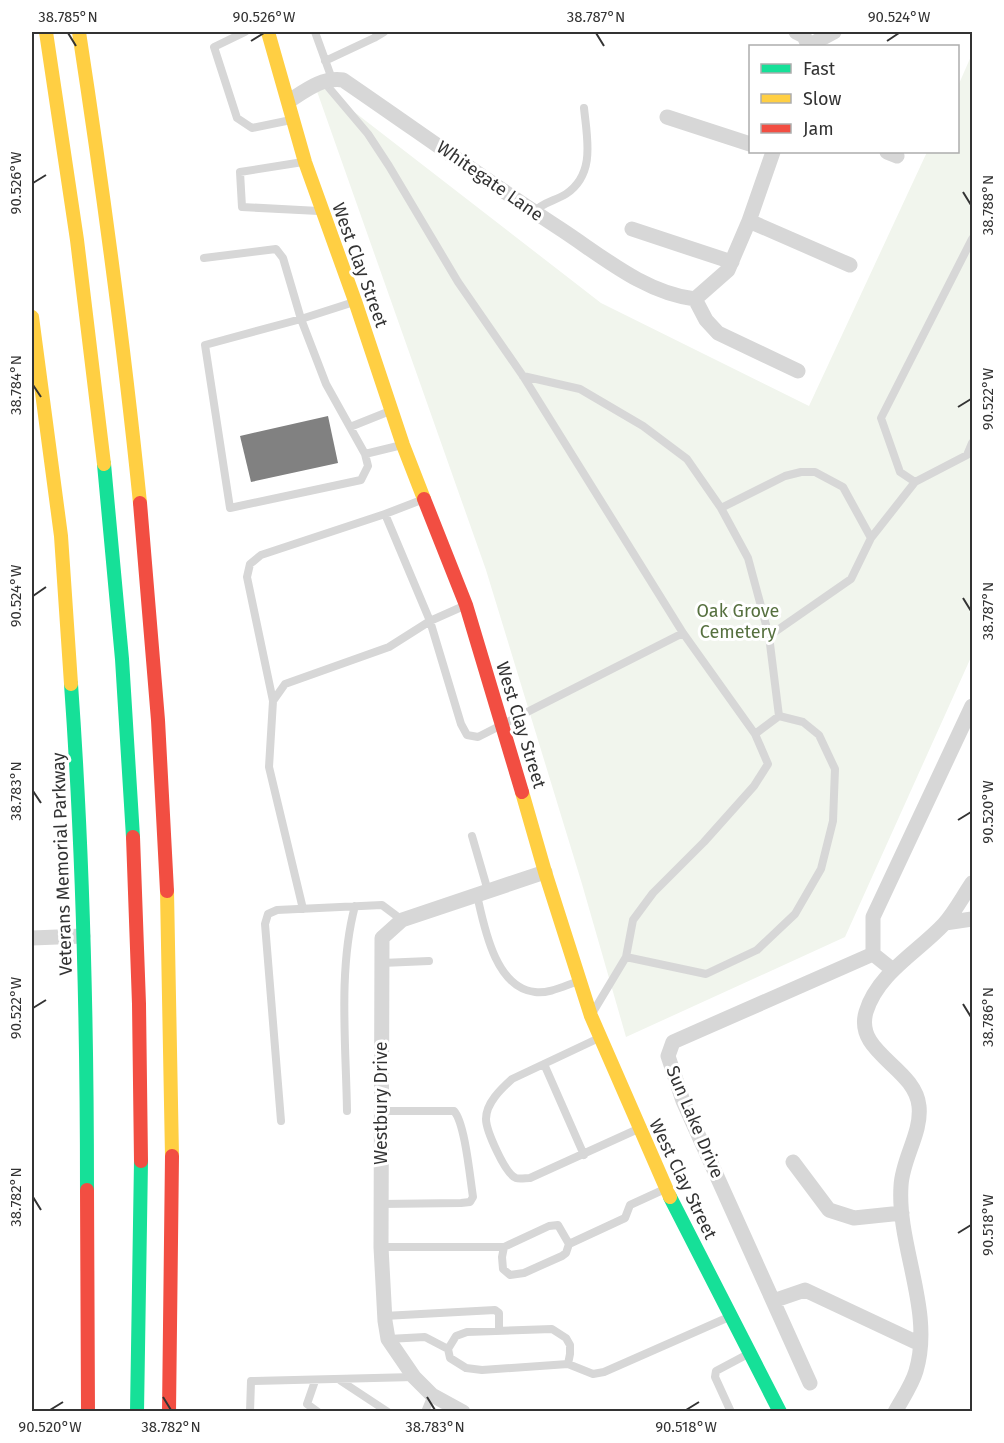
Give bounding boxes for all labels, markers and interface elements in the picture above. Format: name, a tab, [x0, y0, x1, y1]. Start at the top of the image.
text: 38.785°N	[38, 8, 98, 26]
text: 90.526°W	[233, 8, 296, 26]
text: 38.787°N	[567, 8, 625, 26]
text: 90.524°W	[868, 8, 931, 26]
legend	[749, 45, 959, 153]
text: Fast	[803, 58, 836, 80]
text: Slow	[803, 88, 842, 110]
text: Jam	[803, 118, 834, 140]
street label: Whitegate Lane	[432, 136, 548, 226]
text: 90.526°W	[7, 151, 25, 214]
text: 38.788°N	[979, 175, 997, 235]
street label: West Clay Street	[327, 200, 393, 331]
text: 38.784°N	[7, 355, 25, 415]
text: 90.522°W	[979, 367, 997, 430]
text: 90.524°W	[7, 564, 25, 627]
text: 38.787°N	[979, 582, 997, 640]
park label: Oak Grove Cemetery	[697, 600, 779, 643]
street label: West Clay Street	[491, 659, 551, 791]
street label: Veterans Memorial Parkway	[47, 752, 77, 976]
text: 38.783°N	[7, 761, 25, 821]
text: 90.520°W	[979, 780, 997, 844]
text: 90.522°W	[7, 976, 25, 1039]
text: 38.786°N	[979, 987, 997, 1047]
street label: Westbury Drive	[370, 1041, 392, 1165]
street label: Sun Lake Drive	[661, 1062, 729, 1182]
street label: West Clay Street	[644, 1115, 722, 1243]
text: 38.782°N	[7, 1167, 25, 1227]
text: 90.518°W	[979, 1194, 997, 1256]
text: 90.520°W	[18, 1418, 82, 1436]
text: 38.782°N	[141, 1418, 201, 1436]
text: 38.783°N	[405, 1418, 465, 1436]
text: 90.518°W	[655, 1418, 717, 1436]

